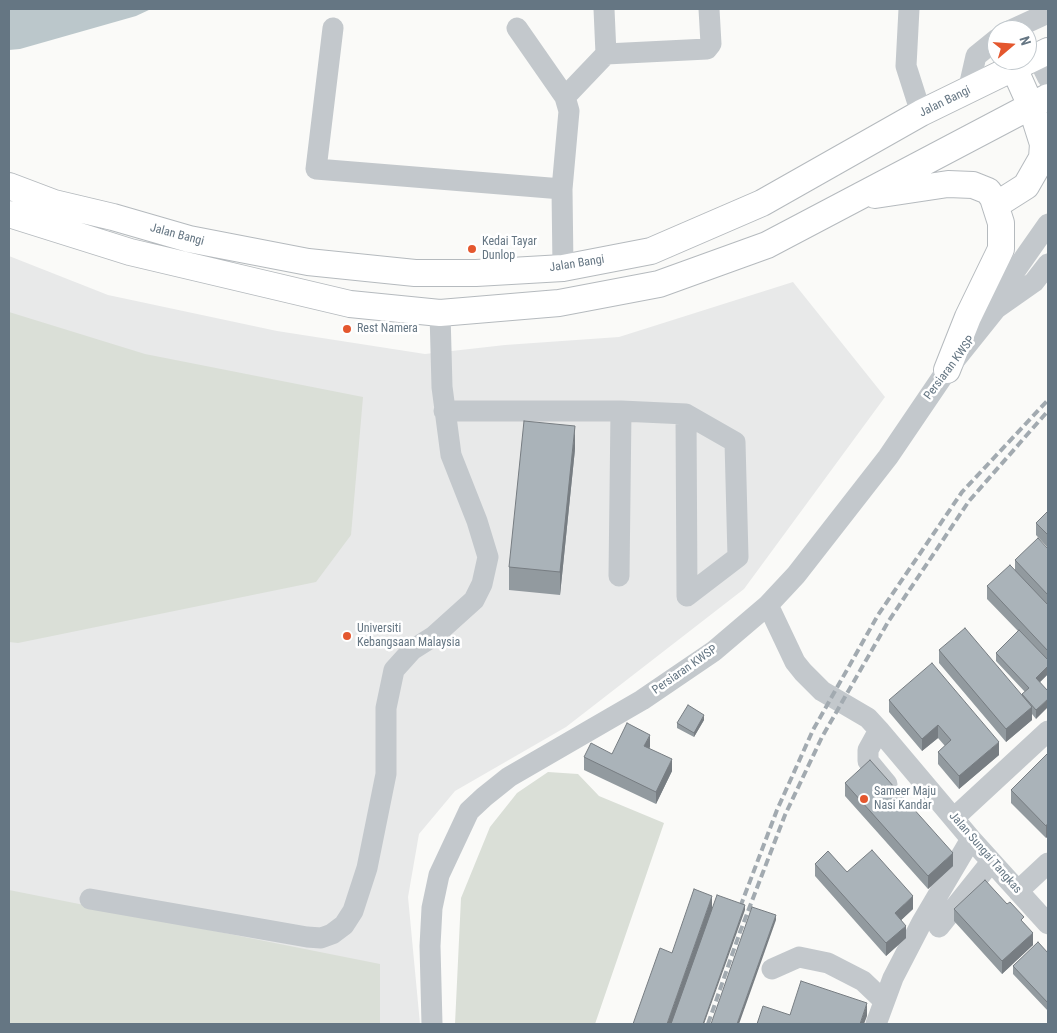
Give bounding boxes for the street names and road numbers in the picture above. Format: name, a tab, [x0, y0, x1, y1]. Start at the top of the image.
street label: Jalan Bangi	[917, 83, 973, 121]
street label: Jalan Bangi	[148, 221, 206, 249]
street label: Jalan Bangi	[549, 253, 605, 275]
street label: Persiaran KWSP	[921, 333, 979, 403]
street label: Persiaran KWSP	[650, 642, 720, 698]
street label: Jalan Sungai Tangkas	[946, 809, 1024, 897]

